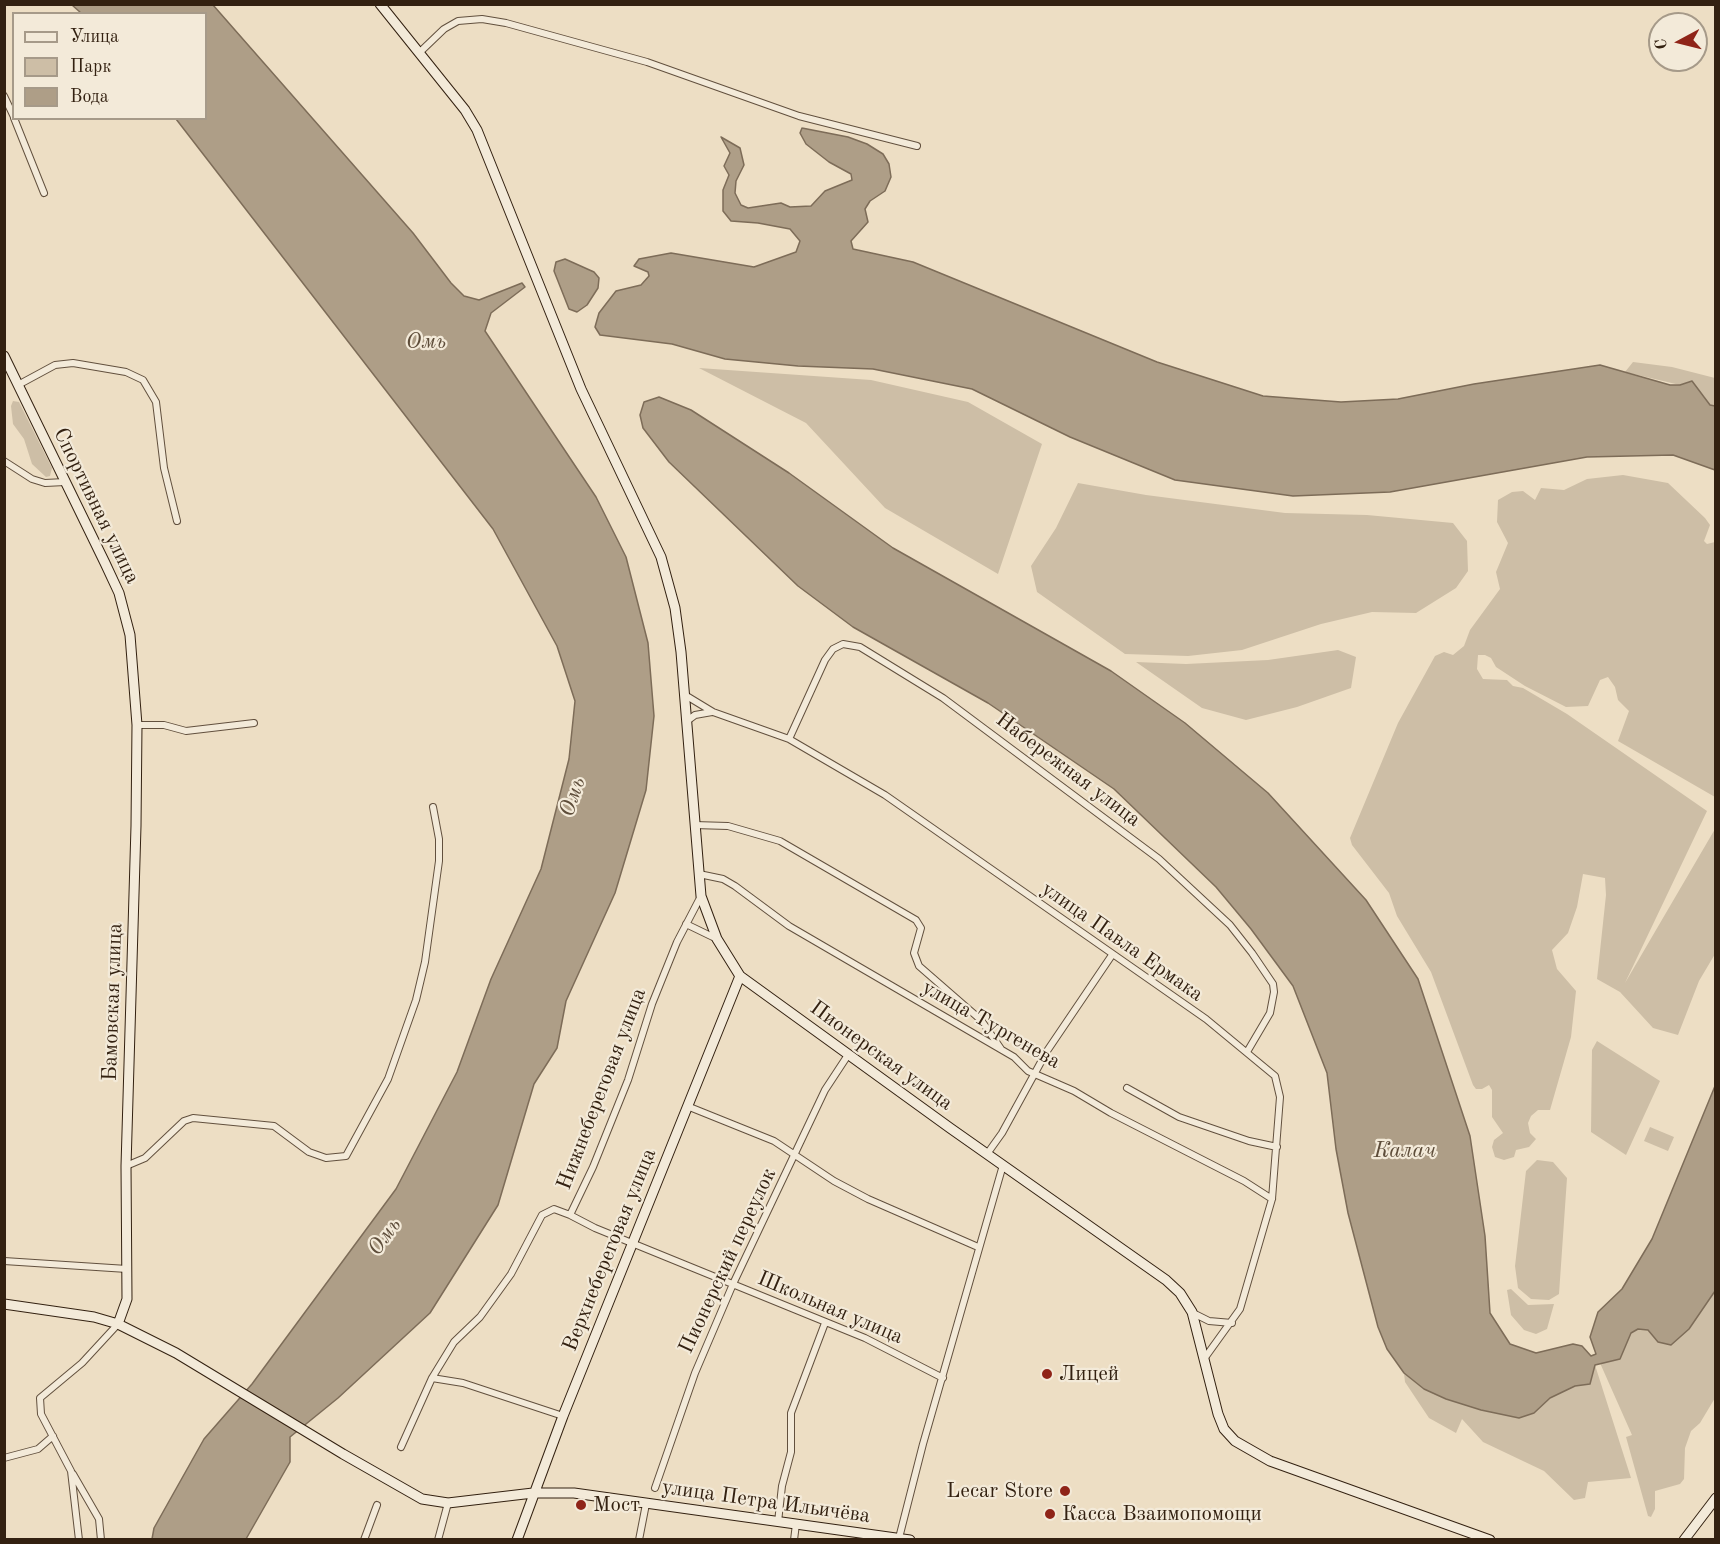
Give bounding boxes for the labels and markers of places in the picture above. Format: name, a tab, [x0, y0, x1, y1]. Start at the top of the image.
place label: Лицей	[1059, 1361, 1119, 1387]
marker: Лицей	[1040, 1367, 1054, 1381]
place label: Lecar Store	[946, 1478, 1053, 1504]
marker: Lecar Store	[1058, 1484, 1072, 1498]
place label: Мост	[593, 1492, 640, 1518]
marker: Мост	[574, 1498, 588, 1512]
place label: Касса Взаимопомощи	[1062, 1501, 1262, 1527]
marker: Касса Взаимопомощи	[1043, 1507, 1057, 1521]

